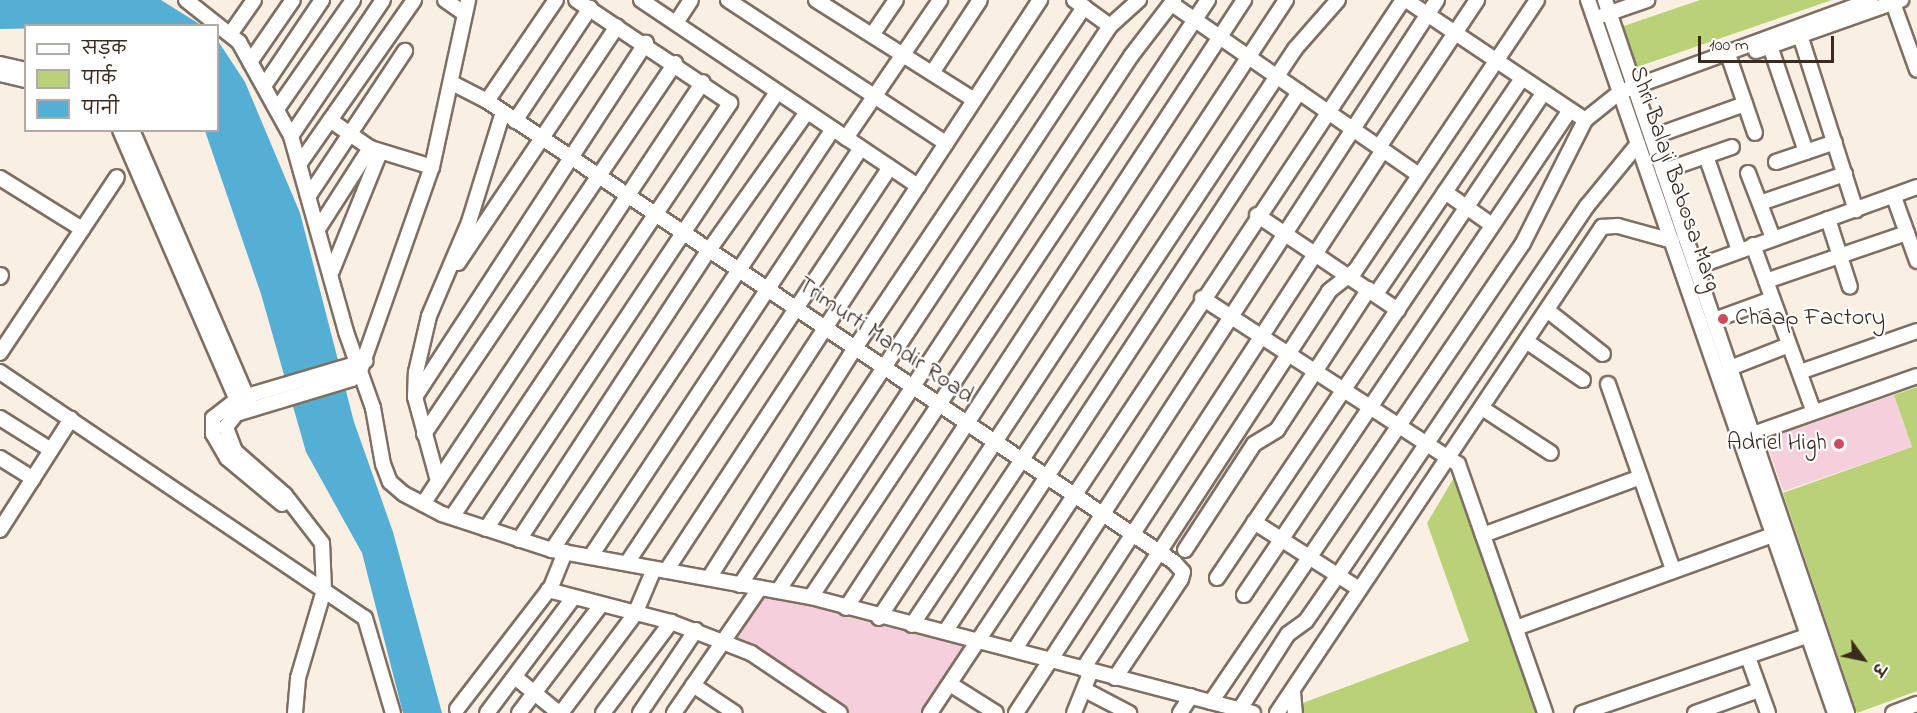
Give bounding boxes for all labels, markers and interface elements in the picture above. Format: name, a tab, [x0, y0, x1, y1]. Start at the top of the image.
legend	[24, 24, 219, 132]
scale bar	[1701, 24, 1838, 62]
text: 100 m	[1709, 33, 1749, 59]
text: सड़क	[82, 37, 126, 63]
street label: Shri Balaji Babosa Marg	[1622, 62, 1726, 296]
text: पार्क	[82, 67, 116, 93]
text: पानी	[82, 97, 119, 123]
street label: Trimurti Mandir Road	[791, 271, 979, 411]
place label: Chaap Factory	[1735, 305, 1885, 333]
marker: Chaap Factory	[1716, 312, 1730, 326]
place label: Adriel High	[1727, 430, 1827, 458]
marker: Adriel High	[1832, 437, 1846, 451]
north arrow	[1833, 629, 1893, 689]
text: उ	[1865, 658, 1891, 680]

